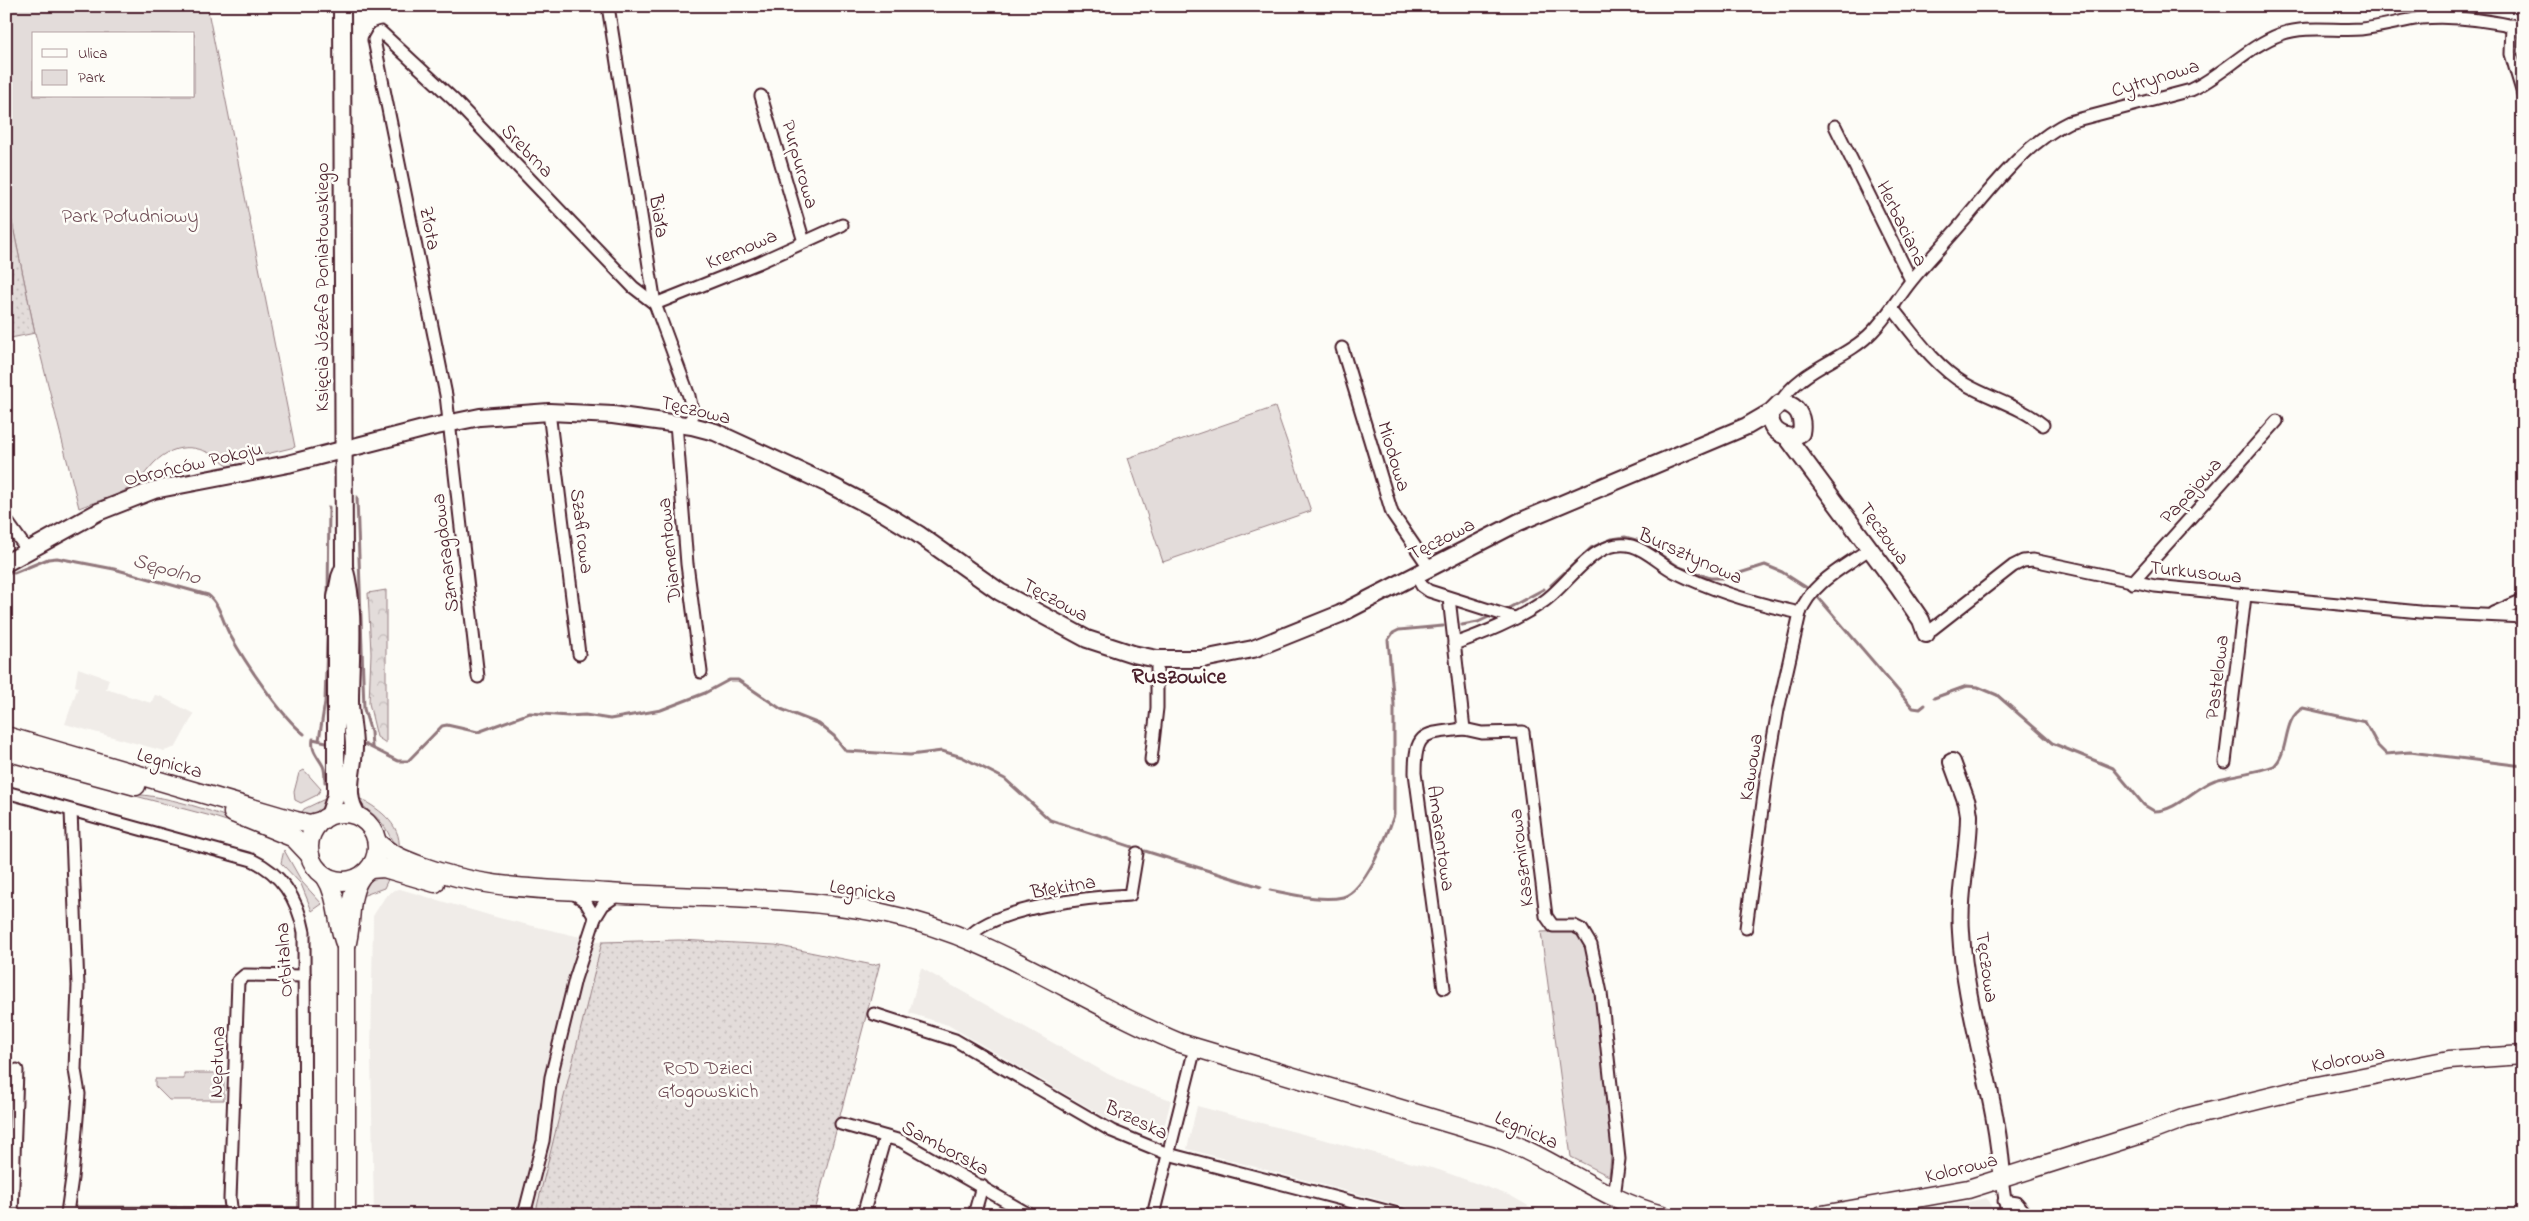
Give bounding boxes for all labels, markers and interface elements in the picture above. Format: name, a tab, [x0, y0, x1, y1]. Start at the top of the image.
legend	[32, 32, 195, 98]
text: Ulica	[78, 43, 107, 65]
street label: Cytrynowa	[2108, 52, 2203, 106]
text: Park	[78, 67, 106, 89]
street label: Purpurowa	[772, 117, 825, 212]
street label: Srebrna	[493, 118, 559, 185]
street label: Księcia Józefa Poniatowskiego	[309, 162, 339, 412]
street label: Herbaciana	[1868, 176, 1934, 272]
street label: Biała	[640, 192, 675, 240]
park label: Park Południowy	[62, 203, 198, 232]
street label: Złota	[410, 204, 447, 253]
street label: Kremowa	[702, 222, 782, 278]
street label: Tęczowa	[657, 389, 733, 434]
street label: Miodowa	[1368, 418, 1417, 495]
street label: Obrońców Pokoju	[121, 435, 266, 496]
street label: Papajowa	[2154, 452, 2230, 532]
street label: Szafirowa	[561, 487, 600, 575]
street label: Szmaragdowa	[425, 492, 469, 614]
street label: Diamentowa	[651, 496, 690, 604]
street label: Tęczowa	[1850, 497, 1916, 572]
street label: Tęczowa	[1404, 511, 1480, 569]
street label: Bursztynowa	[1632, 521, 1747, 593]
water label: Sępolno	[129, 546, 205, 594]
street label: Turkusowa	[2148, 554, 2243, 593]
street label: Tęczowa	[1017, 572, 1093, 631]
street label: Pastelowa	[2199, 633, 2238, 721]
district label: Ruszowice	[1132, 662, 1227, 694]
street label: Kawowa	[1733, 732, 1772, 803]
street label: Legnicka	[133, 741, 206, 789]
street label: Amarantowa	[1418, 784, 1461, 893]
street label: Kaszmirowa	[1502, 807, 1543, 908]
street label: Błękitna	[1028, 868, 1098, 909]
street label: Legnicka	[827, 873, 898, 913]
street label: Orbitalna	[269, 922, 302, 998]
street label: Tęczowa	[1966, 930, 2005, 1005]
street label: Neptuna	[203, 1026, 234, 1099]
street label: Kolorowa	[2309, 1039, 2387, 1082]
park label: ROD Dzieci Głogowskich	[658, 1055, 758, 1108]
street label: Brzeska	[1099, 1094, 1172, 1149]
street label: Legnicka	[1489, 1104, 1563, 1159]
street label: Samborska	[896, 1114, 994, 1185]
street label: Kolorowa	[1922, 1146, 2001, 1192]

